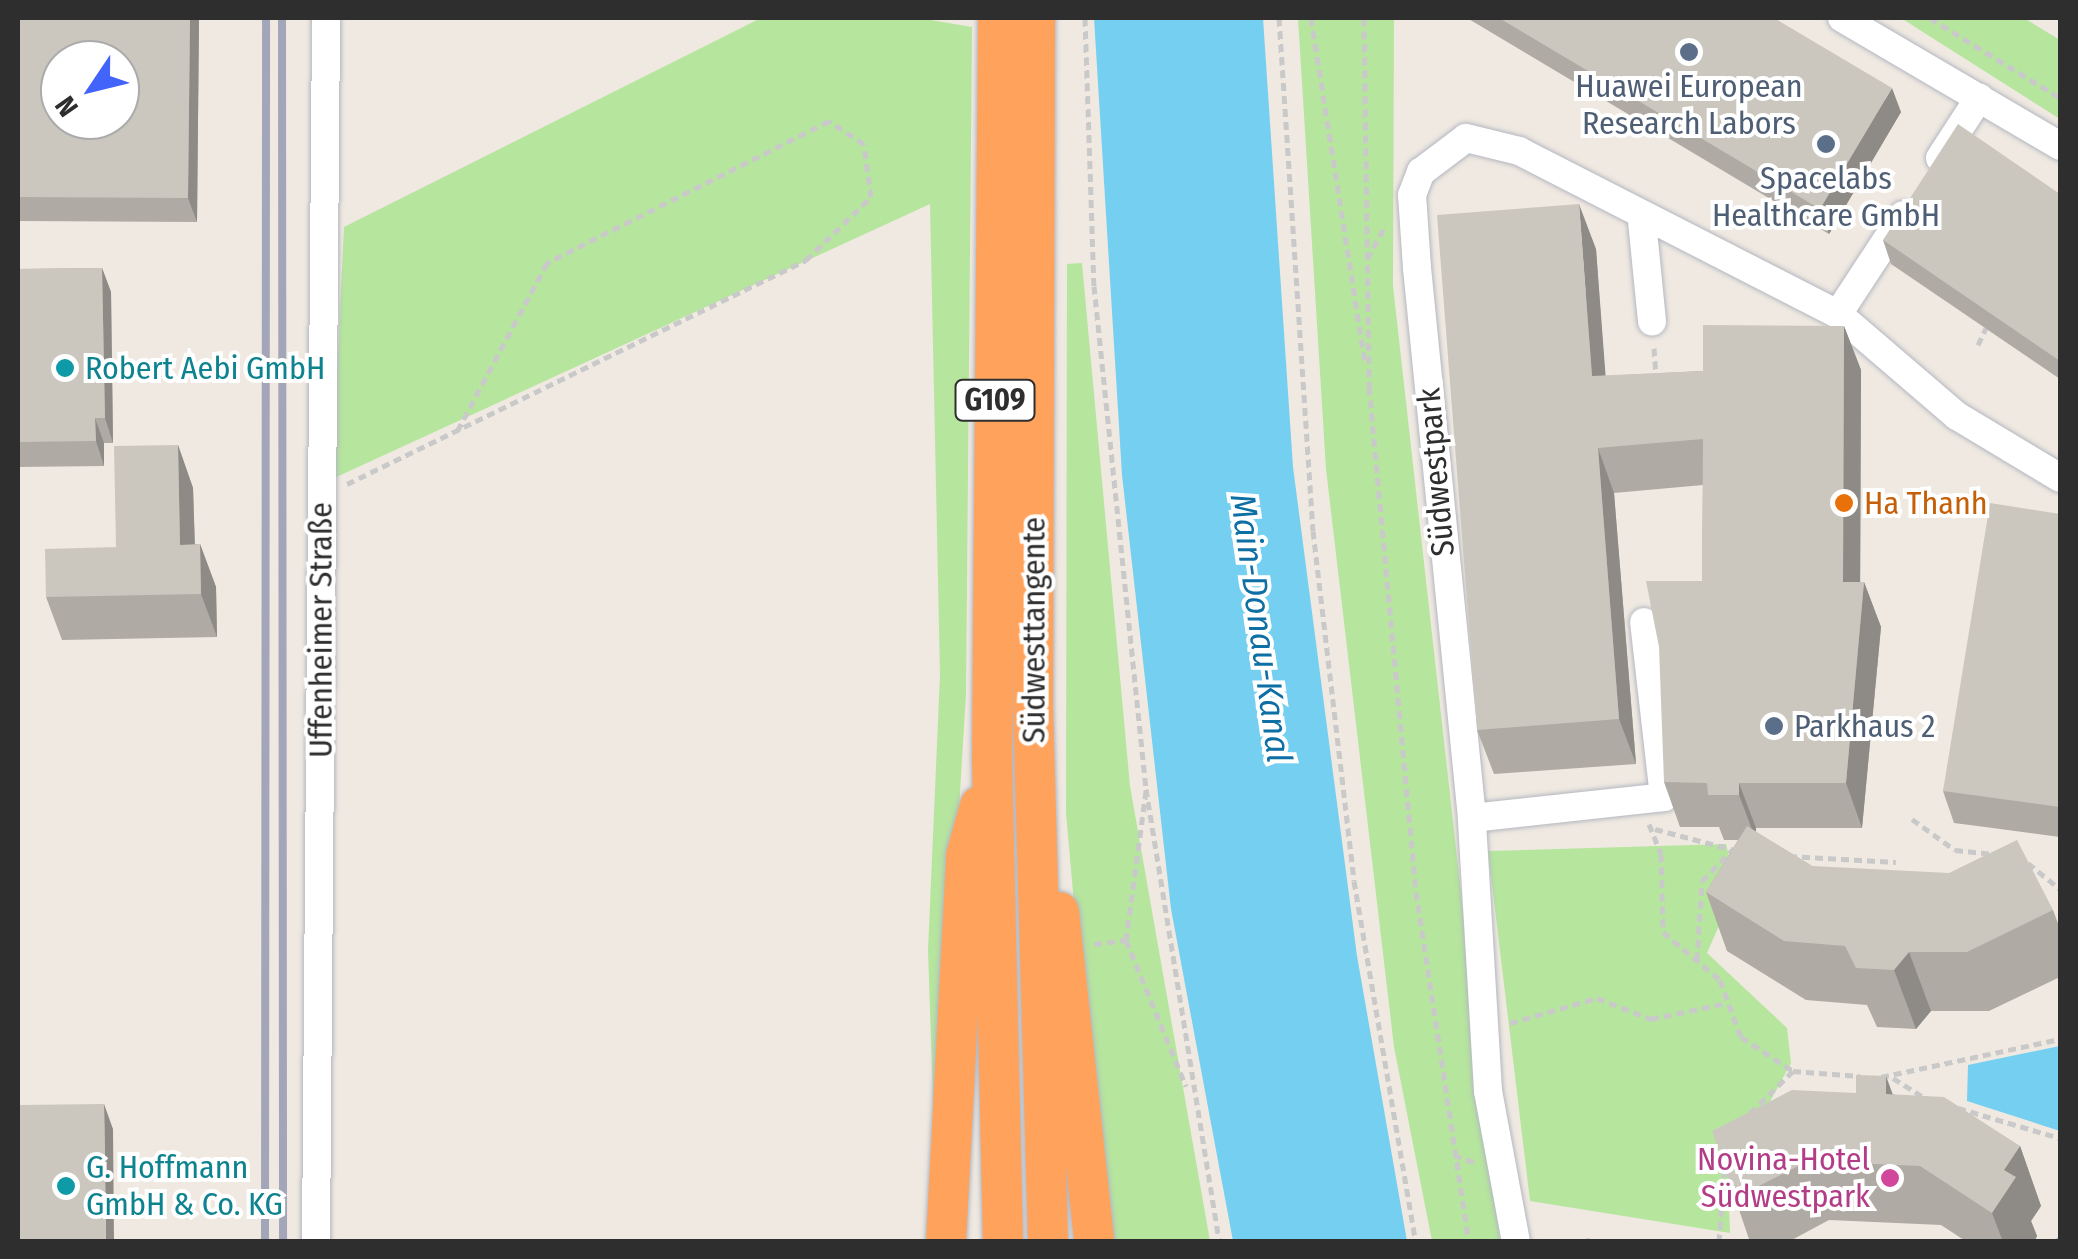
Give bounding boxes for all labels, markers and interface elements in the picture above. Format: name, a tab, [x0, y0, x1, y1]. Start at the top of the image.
north arrow	[40, 40, 140, 140]
marker: Huawei European Research Labors	[1678, 41, 1700, 63]
place label: Huawei European Research Labors	[1575, 68, 1803, 143]
text: N	[48, 90, 85, 123]
marker: Spacelabs Healthcare GmbH	[1815, 133, 1837, 155]
place label: Spacelabs Healthcare GmbH	[1712, 160, 1940, 235]
place label: Robert Aebi GmbH	[85, 349, 325, 387]
marker: Robert Aebi GmbH	[54, 357, 76, 379]
road number: G109	[952, 375, 1038, 425]
street label: Südwestpark	[1410, 386, 1462, 558]
place label: Ha Thanh	[1864, 484, 1988, 522]
water label: Main-Donau-Kanal	[1221, 491, 1301, 765]
marker: Ha Thanh	[1833, 492, 1855, 514]
street label: Uffenheimer Straße	[302, 502, 340, 758]
street label: Südwesttangente	[1015, 517, 1053, 743]
place label: Parkhaus 2	[1794, 707, 1935, 745]
marker: Parkhaus 2	[1763, 715, 1785, 737]
place label: Novina-Hotel Südwestpark	[1697, 1141, 1870, 1216]
place label: G. Hoffmann GmbH & Co. KG	[86, 1149, 283, 1224]
marker: Novina-Hotel Südwestpark	[1879, 1167, 1901, 1189]
marker: G. Hoffmann GmbH & Co. KG	[55, 1175, 77, 1197]

